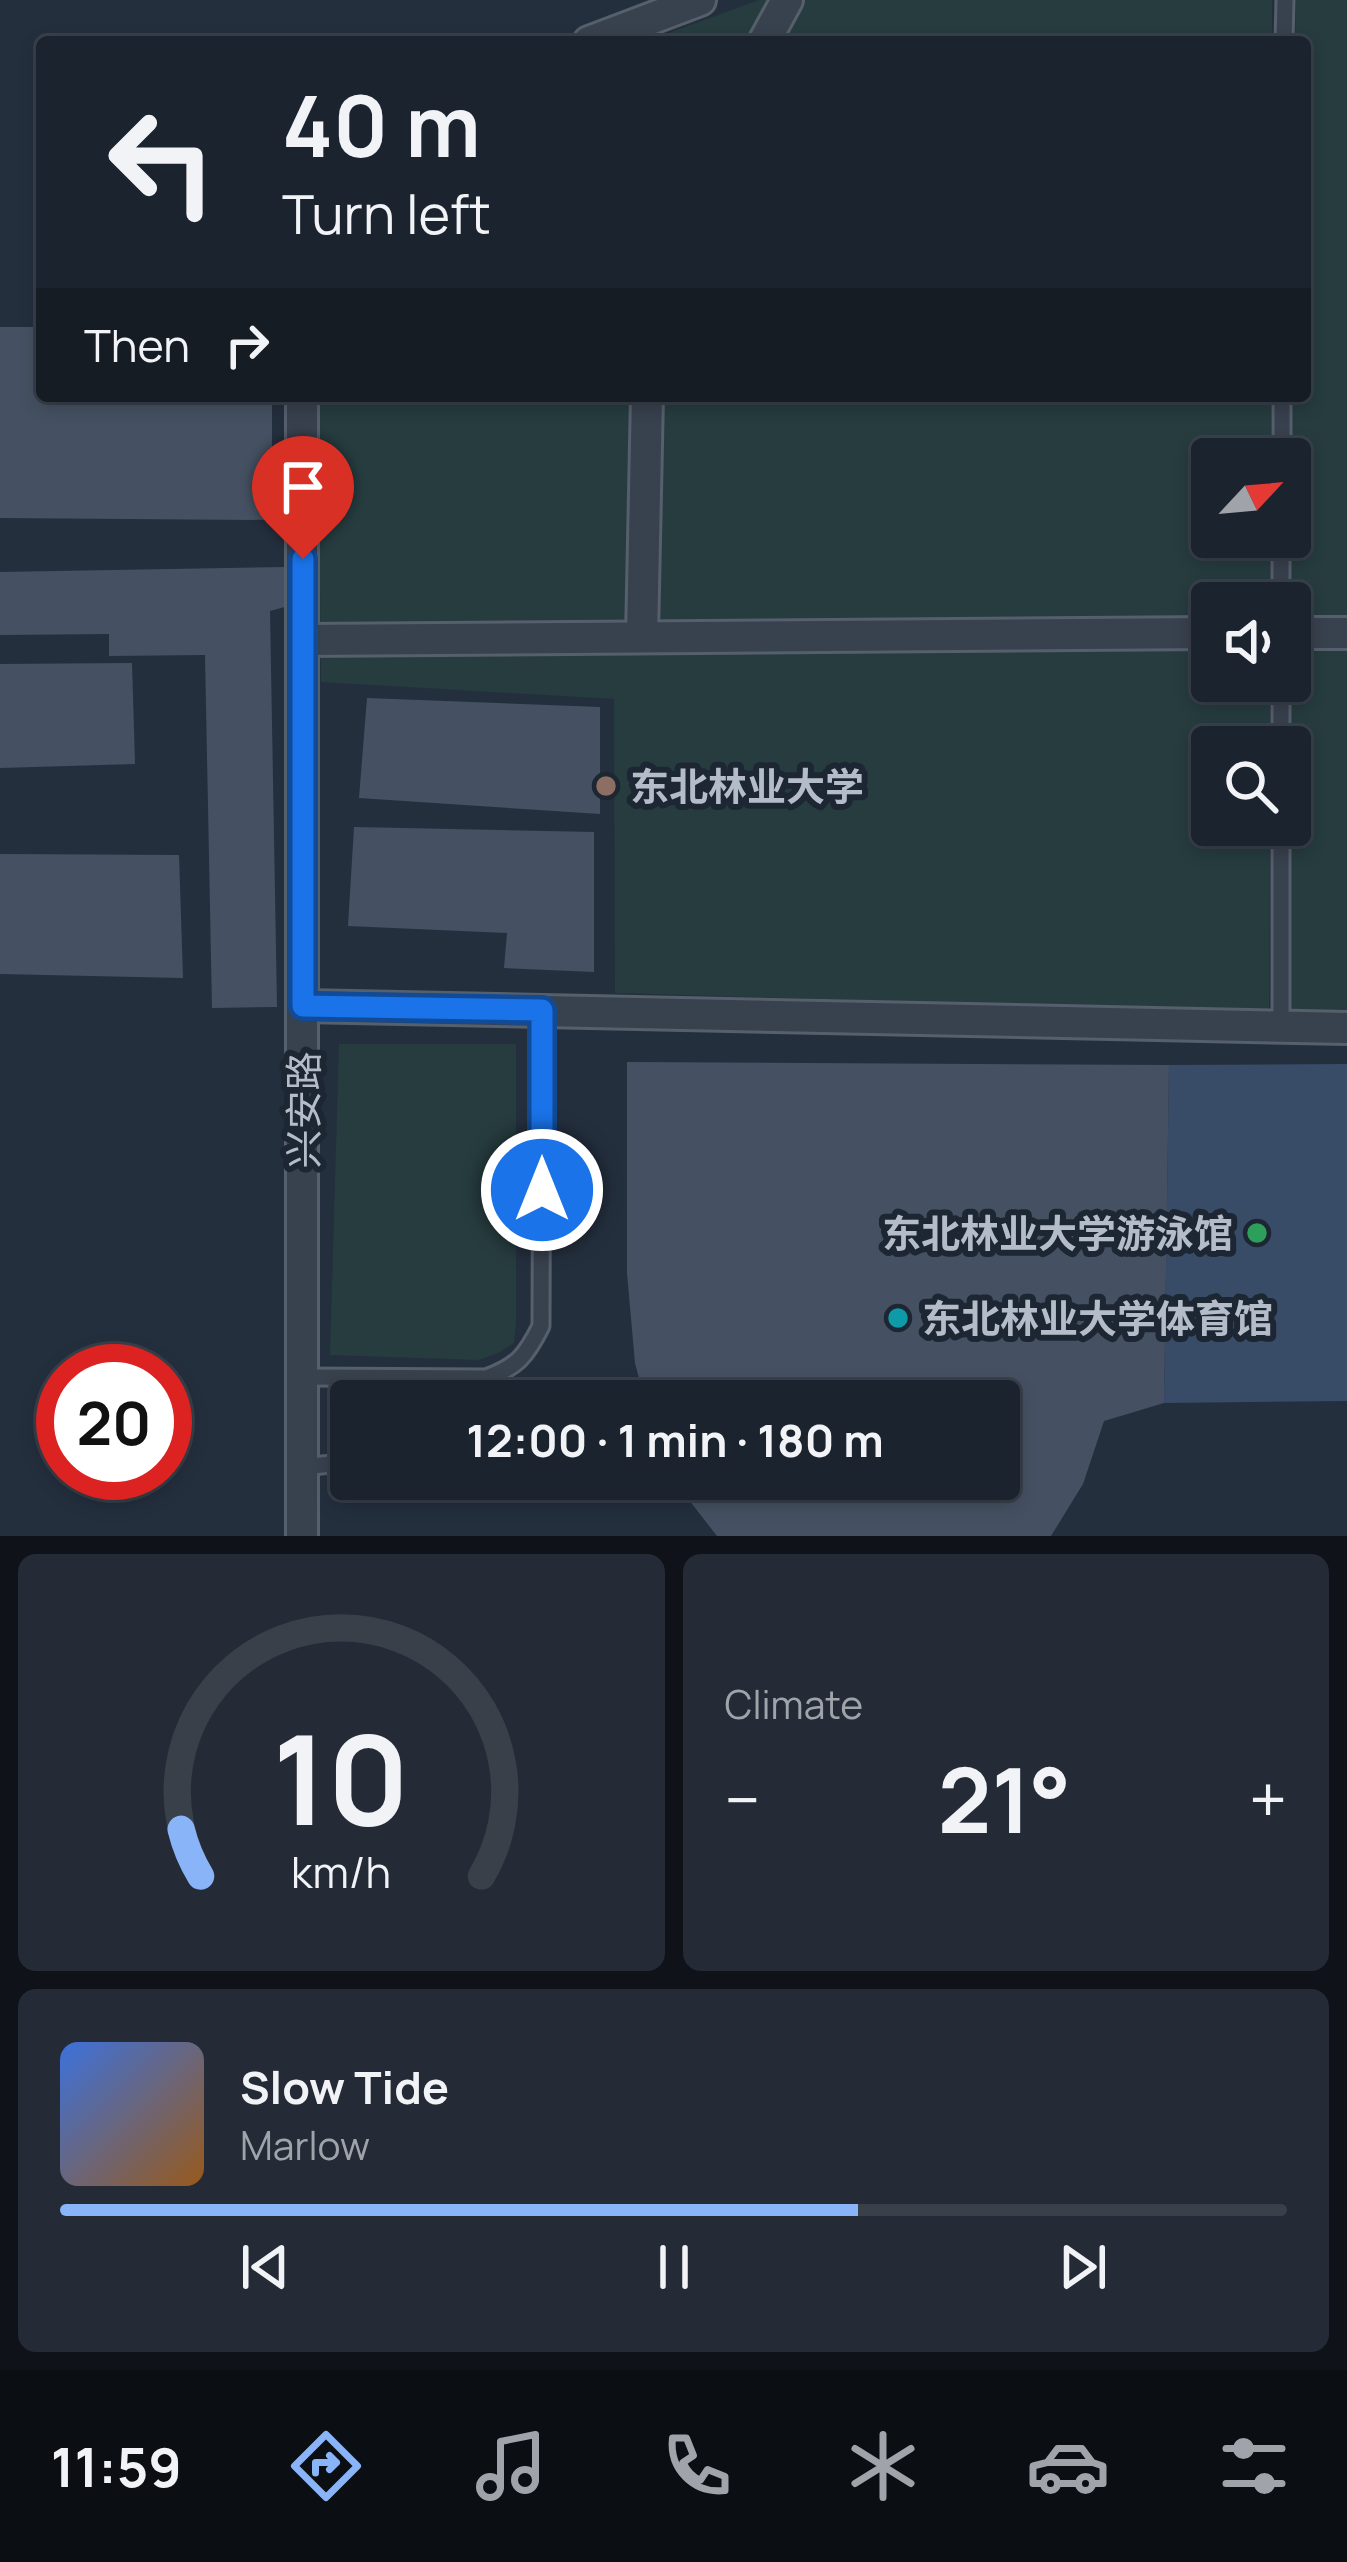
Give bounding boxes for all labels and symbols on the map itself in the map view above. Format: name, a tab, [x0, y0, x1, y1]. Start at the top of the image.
pin	[252, 436, 354, 559]
north arrow	[1191, 438, 1311, 558]
place label: 东北林业大学	[630, 759, 864, 813]
marker: 东北林业大学	[593, 773, 619, 799]
street label: 兴安路	[276, 1051, 330, 1169]
position arrow	[479, 1127, 605, 1253]
place label: 东北林业大学游泳馆	[882, 1206, 1233, 1260]
marker: 东北林业大学游泳馆	[1244, 1220, 1270, 1246]
place label: 东北林业大学体育馆	[922, 1291, 1273, 1345]
marker: 东北林业大学体育馆	[885, 1305, 911, 1331]
speed limit sign: 20	[36, 1344, 192, 1500]

